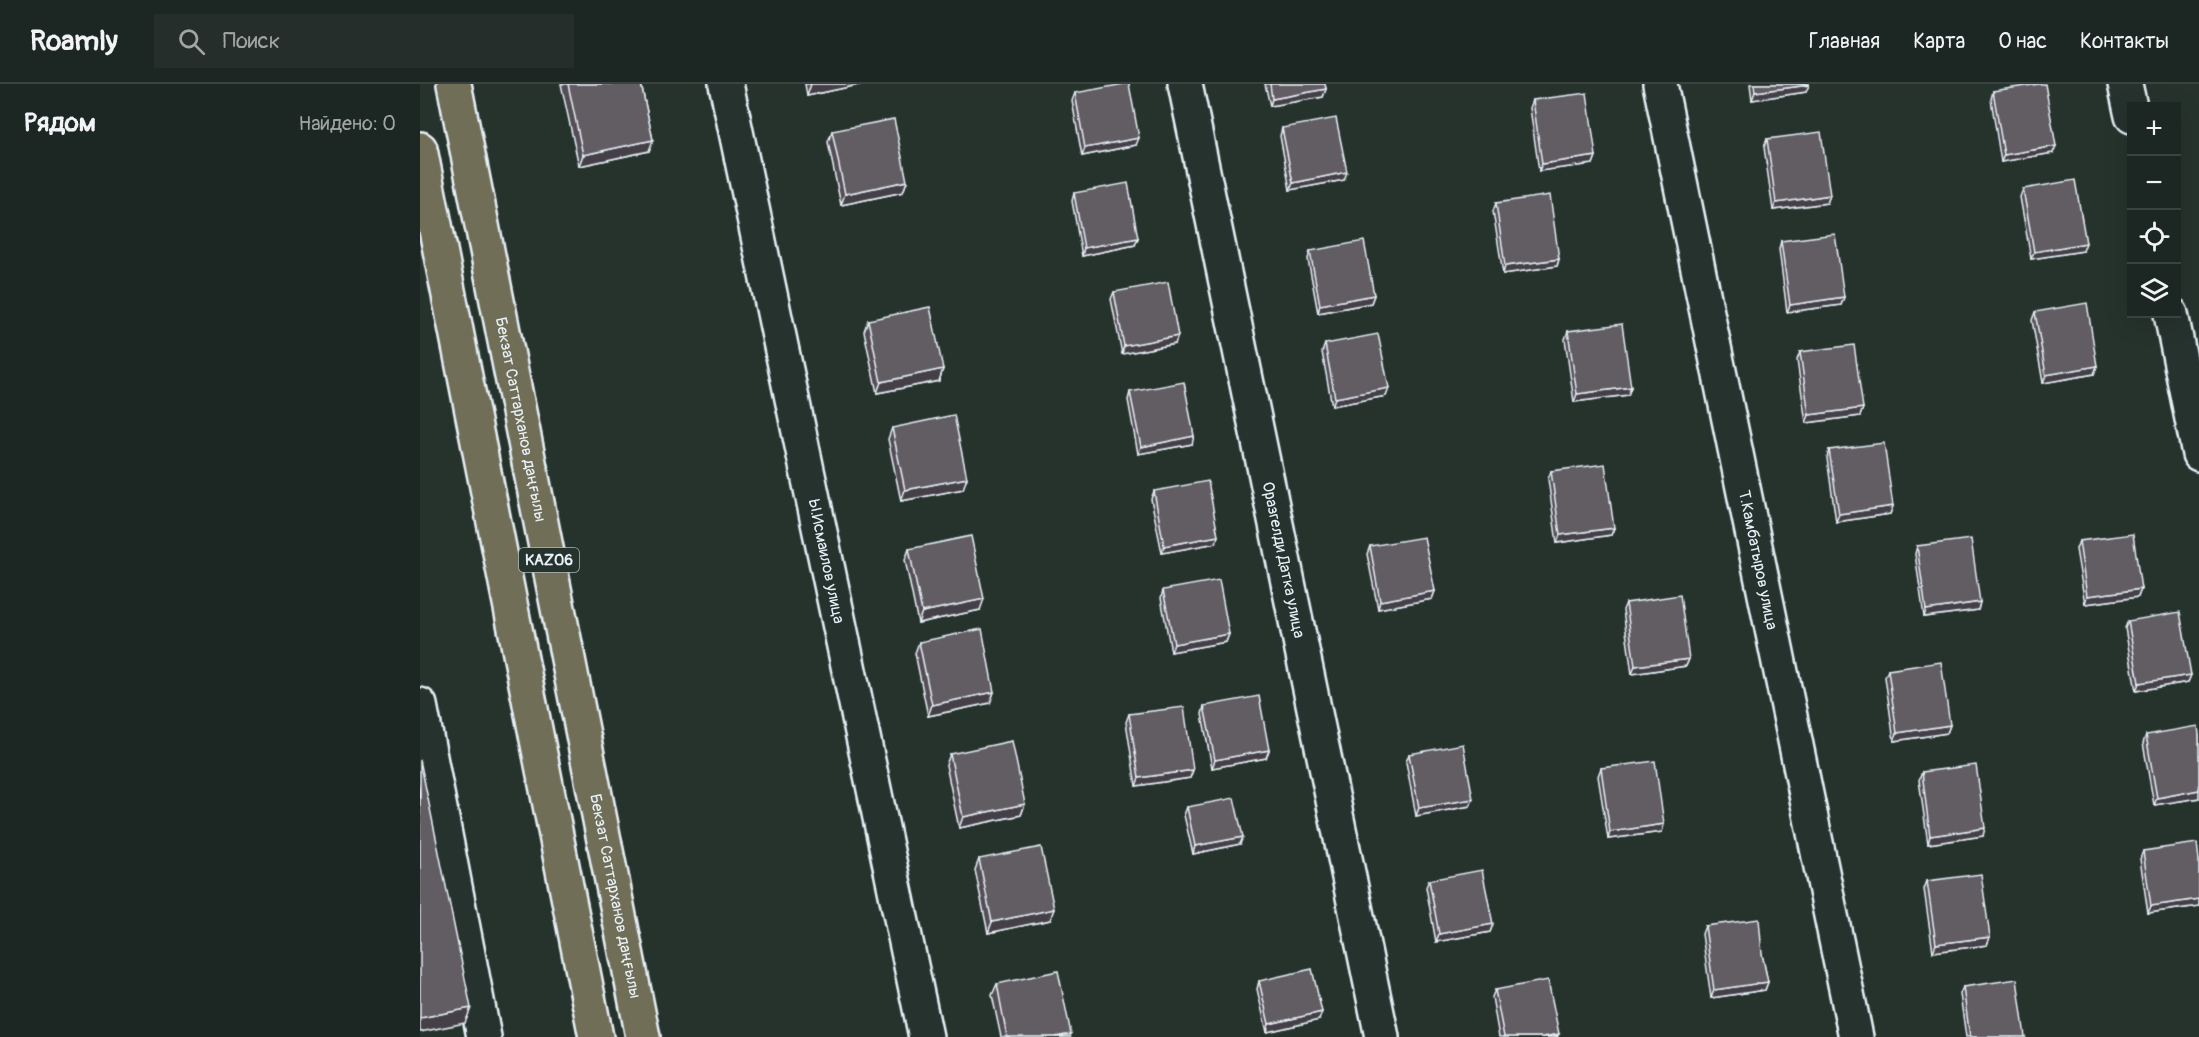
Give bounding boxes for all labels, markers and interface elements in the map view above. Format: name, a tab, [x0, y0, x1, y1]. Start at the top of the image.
search box	[154, 14, 574, 68]
text: Roamly	[30, 24, 118, 59]
icon: search	[175, 25, 208, 58]
text: Поиск	[223, 27, 280, 55]
text: Главная	[1809, 28, 1880, 55]
text: Карта	[1913, 28, 1965, 55]
text: О нас	[1998, 28, 2047, 55]
text: Контакты	[2080, 28, 2169, 55]
map controls	[2127, 102, 2181, 318]
button: +	[2127, 102, 2181, 156]
text: Рядом	[24, 107, 96, 139]
text: Найдено: 0	[299, 111, 396, 136]
button: −	[2127, 156, 2181, 210]
button: locate	[2127, 210, 2181, 264]
button: layers	[2127, 264, 2181, 318]
street label: Бекзат Саттарханов даңғылы	[490, 315, 551, 523]
street label: Оразгелди Датка улица	[1257, 480, 1309, 640]
street label: Т.Камбатыров улица	[1734, 488, 1782, 632]
street label: Ы.Исмаилов улица	[803, 498, 849, 625]
road number: KАZ06	[519, 548, 579, 572]
street label: Бекзат Саттарханов даңғылы	[585, 792, 645, 1000]

